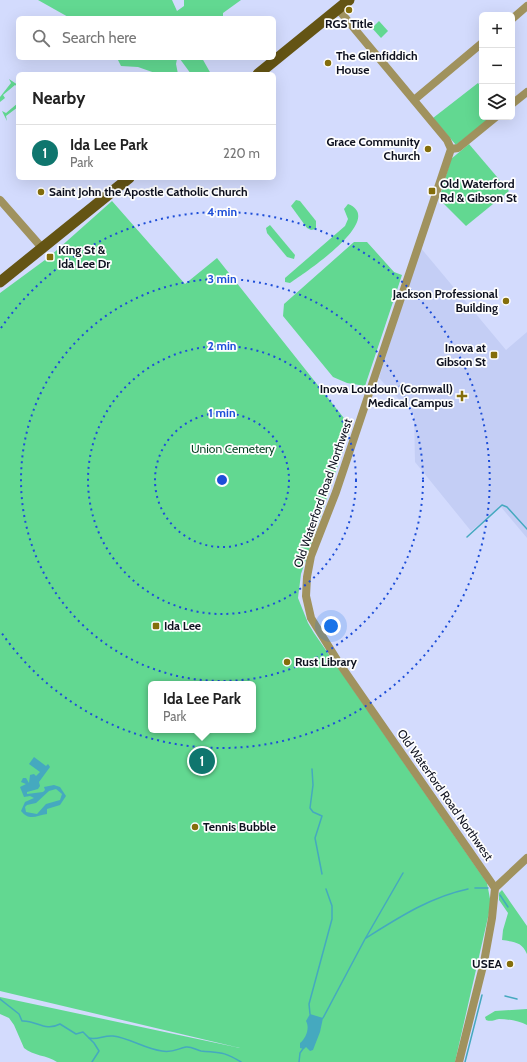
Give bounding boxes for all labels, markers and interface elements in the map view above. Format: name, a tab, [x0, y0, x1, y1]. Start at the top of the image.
marker: RGS Title	[344, 5, 354, 15]
map controls	[479, 12, 515, 120]
button: +	[479, 12, 515, 48]
search box	[16, 16, 276, 60]
place label: RGS Title	[325, 16, 373, 31]
icon: search	[30, 27, 52, 49]
text: Search here	[62, 29, 137, 47]
place label: The Glenfiddich House	[336, 48, 418, 77]
button: −	[479, 48, 515, 84]
marker: The Glenfiddich House	[323, 58, 333, 68]
button: layers	[479, 84, 515, 120]
text: Nearby	[32, 88, 85, 108]
place label: Grace Community Church	[326, 134, 421, 163]
text: Ida Lee Park	[70, 136, 148, 154]
marker: Grace Community Church	[423, 144, 433, 154]
text: 1	[43, 145, 47, 161]
text: 220 m	[223, 145, 260, 161]
text: Park	[70, 154, 93, 170]
place label: Old Waterford Rd & Gibson St	[440, 176, 517, 205]
place label: Saint John the Apostle Catholic Church	[49, 184, 248, 199]
marker: Old Waterford Rd & Gibson St	[427, 186, 437, 196]
marker: Saint John the Apostle Catholic Church	[36, 187, 46, 197]
text: 4 min	[207, 204, 237, 219]
place label: King St & Ida Lee Dr	[58, 242, 110, 271]
marker: King St & Ida Lee Dr	[45, 252, 55, 262]
text: 3 min	[207, 271, 237, 286]
place label: Jackson Professional Building	[392, 286, 498, 315]
marker: Jackson Professional Building	[501, 296, 511, 306]
text: 2 min	[208, 338, 236, 353]
place label: Inova at Gibson St	[436, 340, 486, 369]
marker: Inova at Gibson St	[489, 350, 499, 360]
place label: Inova Loudoun (Cornwall) Medical Campus	[320, 381, 453, 410]
marker: Inova Loudoun (Cornwall) Medical Campus	[456, 390, 468, 402]
text: 1 min	[208, 405, 236, 420]
street label: Old Waterford Road Northwest	[290, 416, 355, 569]
park label: Union Cemetery	[191, 441, 275, 456]
centre of rings	[215, 473, 229, 487]
your location	[321, 616, 341, 636]
place label: Ida Lee	[164, 618, 201, 633]
marker: Ida Lee	[151, 621, 161, 631]
place label: Rust Library	[295, 654, 357, 669]
marker: Rust Library	[282, 657, 292, 667]
popup	[148, 681, 256, 733]
text: Ida Lee Park	[163, 690, 241, 708]
text: Park	[163, 708, 186, 724]
street label: Old Waterford Road Northwest	[394, 726, 497, 863]
pin: 1	[189, 746, 215, 776]
place label: Tennis Bubble	[203, 819, 276, 834]
marker: Tennis Bubble	[190, 822, 200, 832]
place label: USEA	[472, 956, 502, 971]
marker: USEA	[505, 959, 515, 969]

